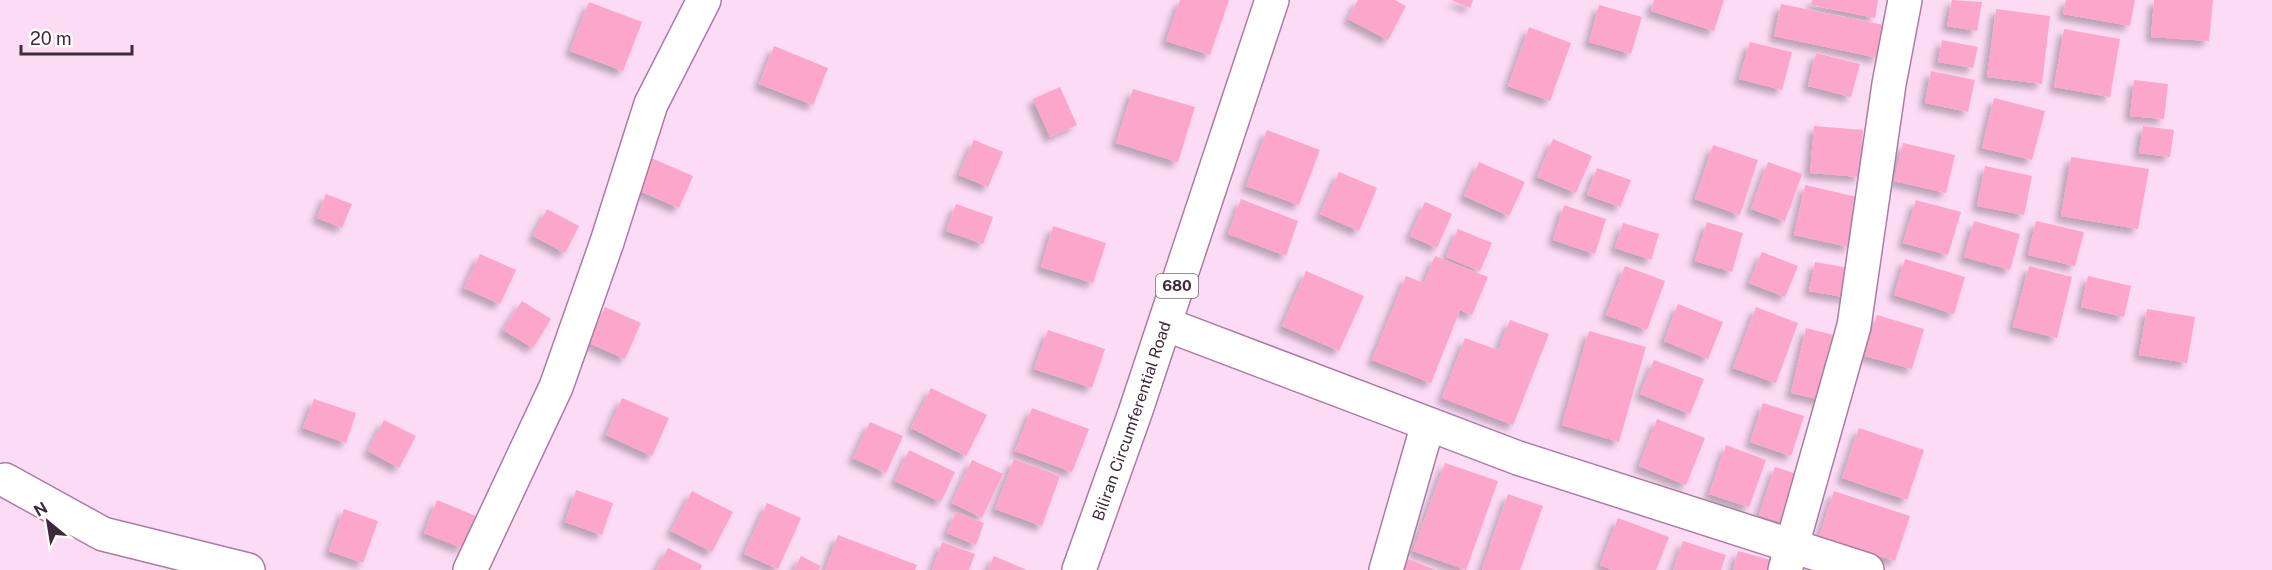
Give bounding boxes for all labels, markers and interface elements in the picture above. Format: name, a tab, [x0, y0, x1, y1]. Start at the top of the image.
scale bar	[21, 18, 132, 56]
text: 20 m	[30, 28, 72, 49]
road number: 680	[1156, 274, 1198, 298]
street label: Biliran Circumferential Road	[1088, 319, 1175, 523]
north arrow	[18, 492, 78, 552]
text: N	[31, 498, 51, 521]

